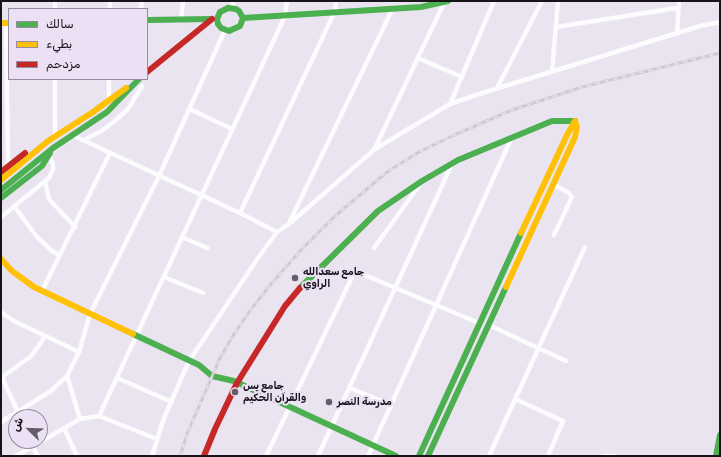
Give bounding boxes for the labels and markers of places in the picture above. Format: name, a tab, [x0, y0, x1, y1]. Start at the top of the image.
place label: جامع سعدالله الراوي	[303, 266, 364, 290]
marker: جامع سعدالله الراوي	[290, 273, 300, 283]
place label: جامع يس والقرآن الحكيم	[243, 380, 306, 404]
marker: جامع يس والقرآن الحكيم	[230, 387, 240, 397]
place label: مدرسة النصر	[337, 396, 392, 408]
marker: مدرسة النصر	[324, 397, 334, 407]

